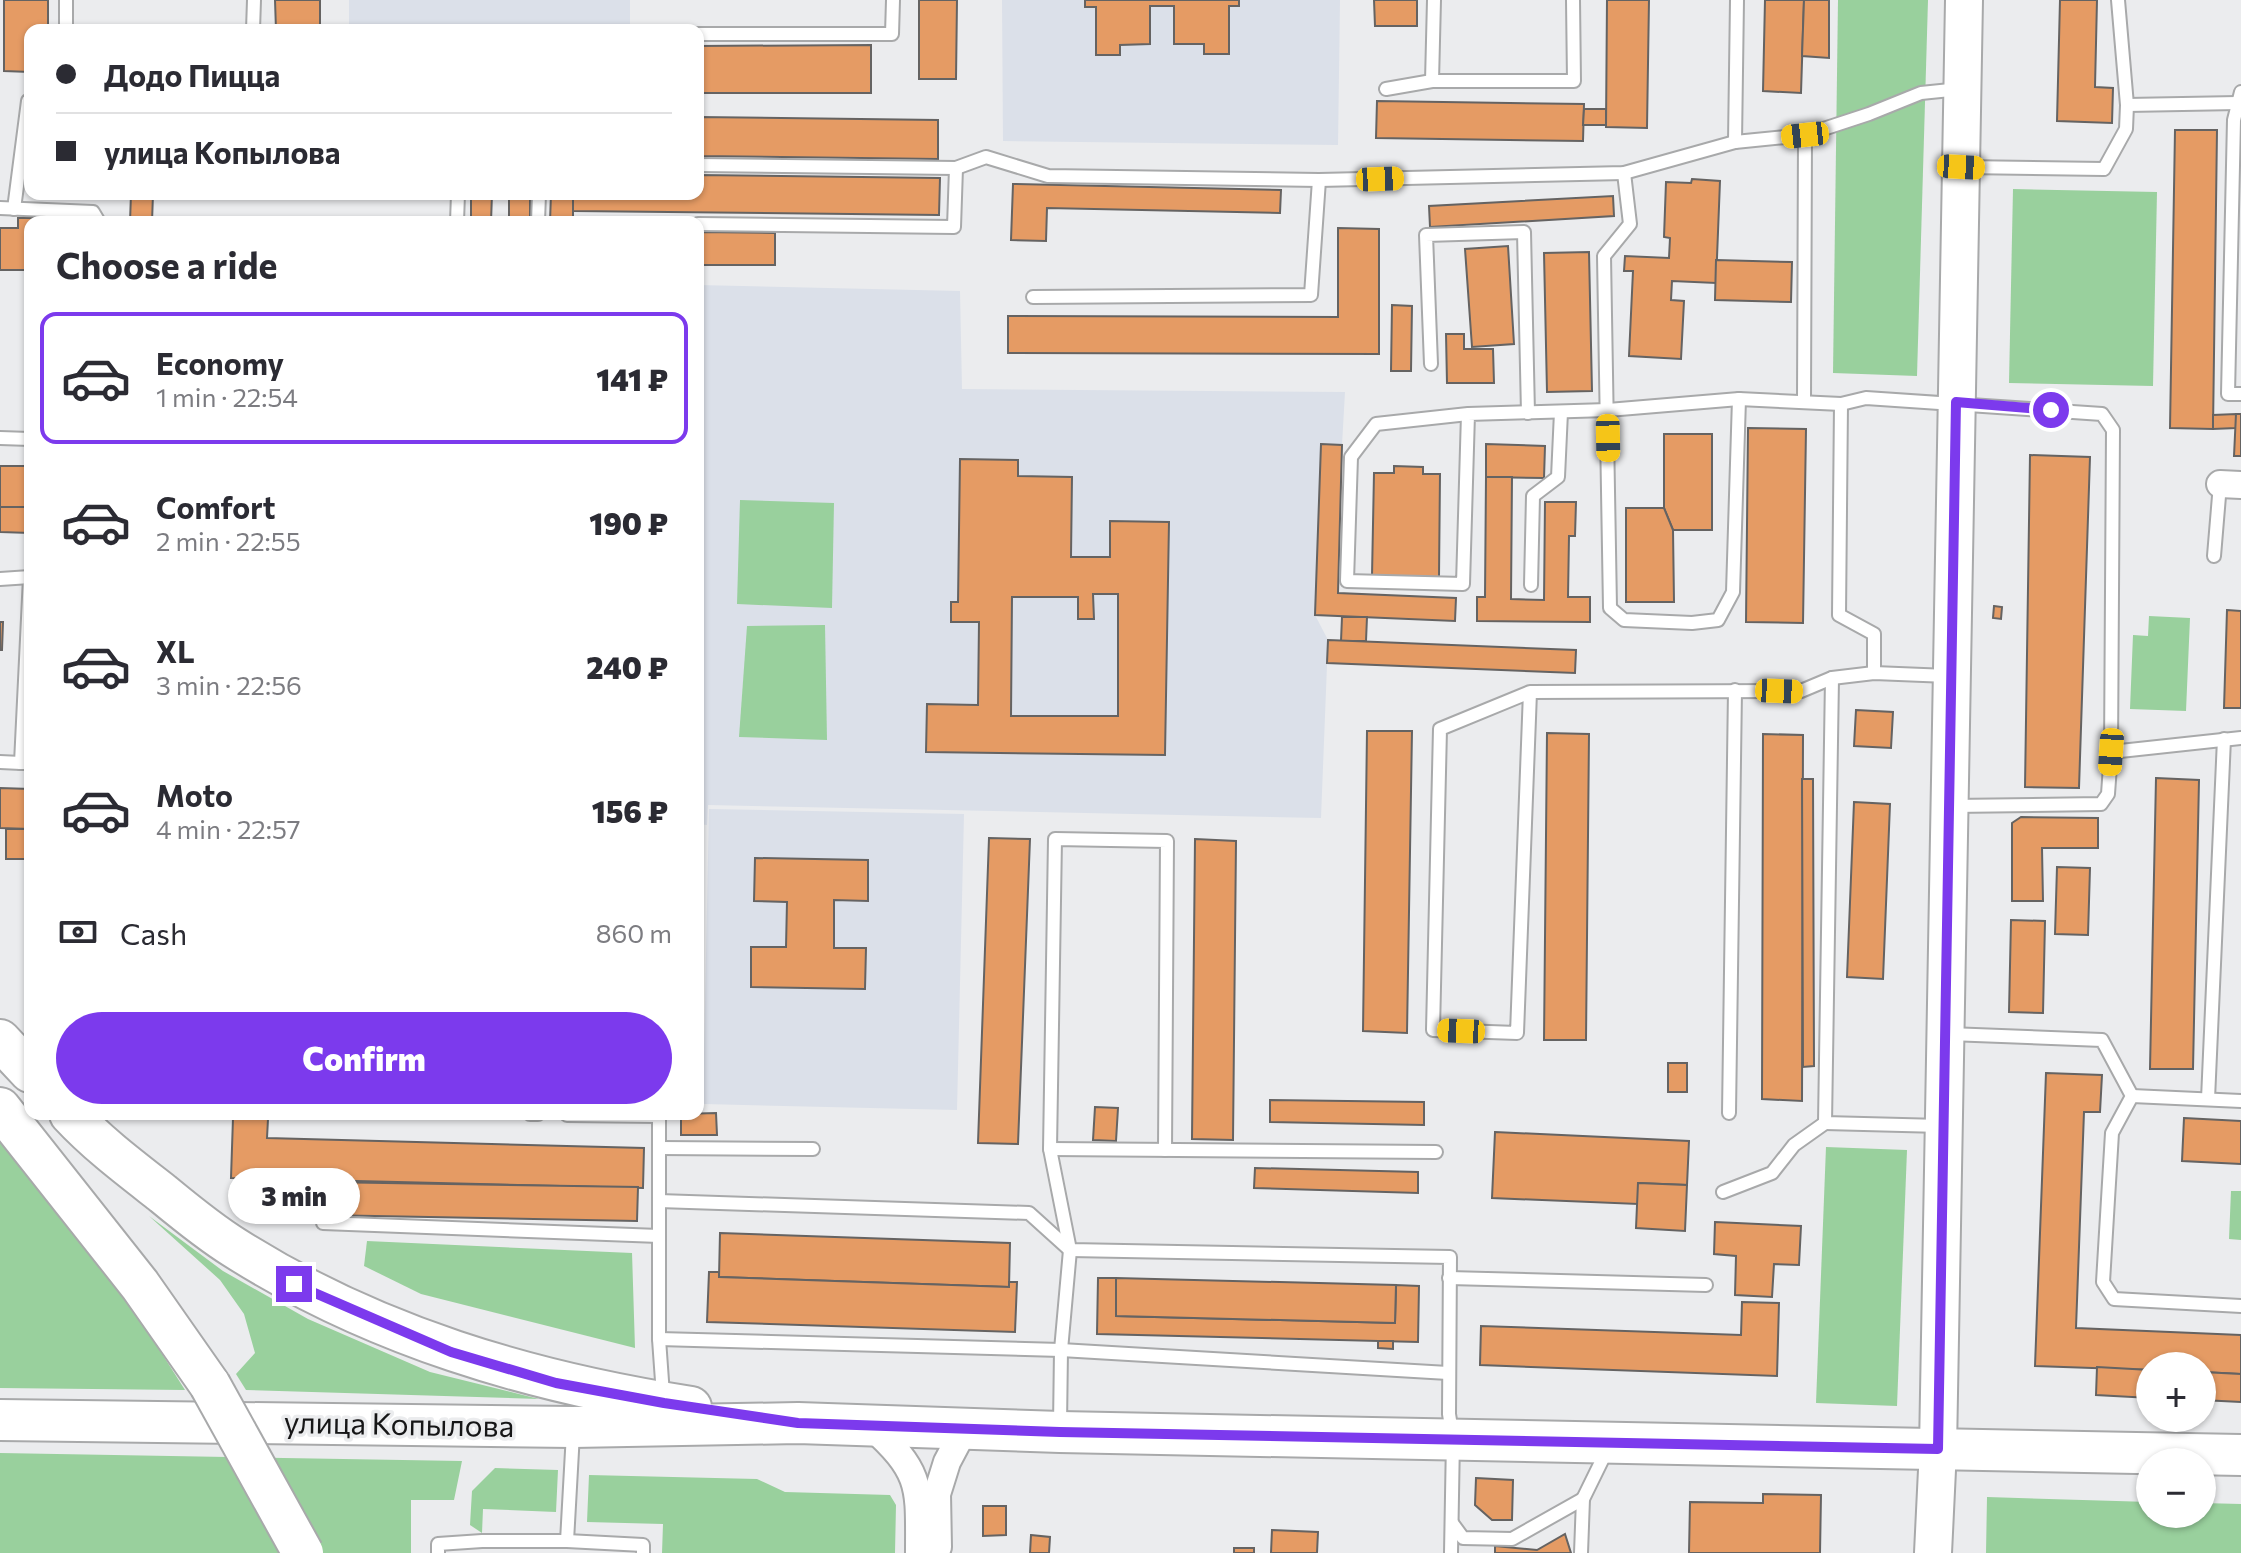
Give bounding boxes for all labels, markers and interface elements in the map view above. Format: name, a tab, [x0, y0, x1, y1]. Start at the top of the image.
text: Додо Пицца	[104, 56, 280, 93]
car	[1780, 121, 1830, 149]
text: улица Копылова	[104, 133, 340, 170]
car	[1936, 154, 1986, 180]
car	[1356, 166, 1404, 192]
text: Choose a ride	[56, 242, 277, 286]
icon: car	[60, 342, 132, 414]
text: Economy	[156, 344, 284, 381]
text: 141 ₽	[596, 360, 668, 397]
text: 1 min · 22:54	[156, 381, 298, 412]
route start	[2033, 392, 2069, 428]
car	[1596, 414, 1620, 462]
icon: car	[60, 486, 132, 558]
text: Comfort	[156, 488, 275, 525]
text: 190 ₽	[589, 504, 668, 541]
text: 2 min · 22:55	[156, 525, 301, 556]
icon: car	[60, 630, 132, 702]
text: XL	[156, 632, 195, 669]
text: 240 ₽	[586, 648, 668, 685]
text: 3 min · 22:56	[156, 669, 302, 700]
car	[1755, 678, 1803, 704]
car	[2097, 727, 2125, 777]
icon: car	[60, 774, 132, 846]
text: Moto	[156, 776, 233, 813]
text: 156 ₽	[592, 792, 668, 829]
text: 4 min · 22:57	[156, 813, 301, 844]
icon: cash	[56, 910, 100, 954]
text: Cash	[120, 914, 187, 951]
text: 860 m	[596, 917, 672, 948]
button: Confirm	[56, 1012, 672, 1104]
car	[1437, 1018, 1485, 1044]
callout: 3 min	[228, 1168, 360, 1224]
text: 3 min	[261, 1180, 327, 1211]
route end	[276, 1266, 312, 1302]
map controls	[2136, 1352, 2216, 1528]
button: +	[2136, 1352, 2216, 1432]
street label: улица Копылова	[284, 1402, 515, 1443]
button: −	[2136, 1448, 2216, 1528]

